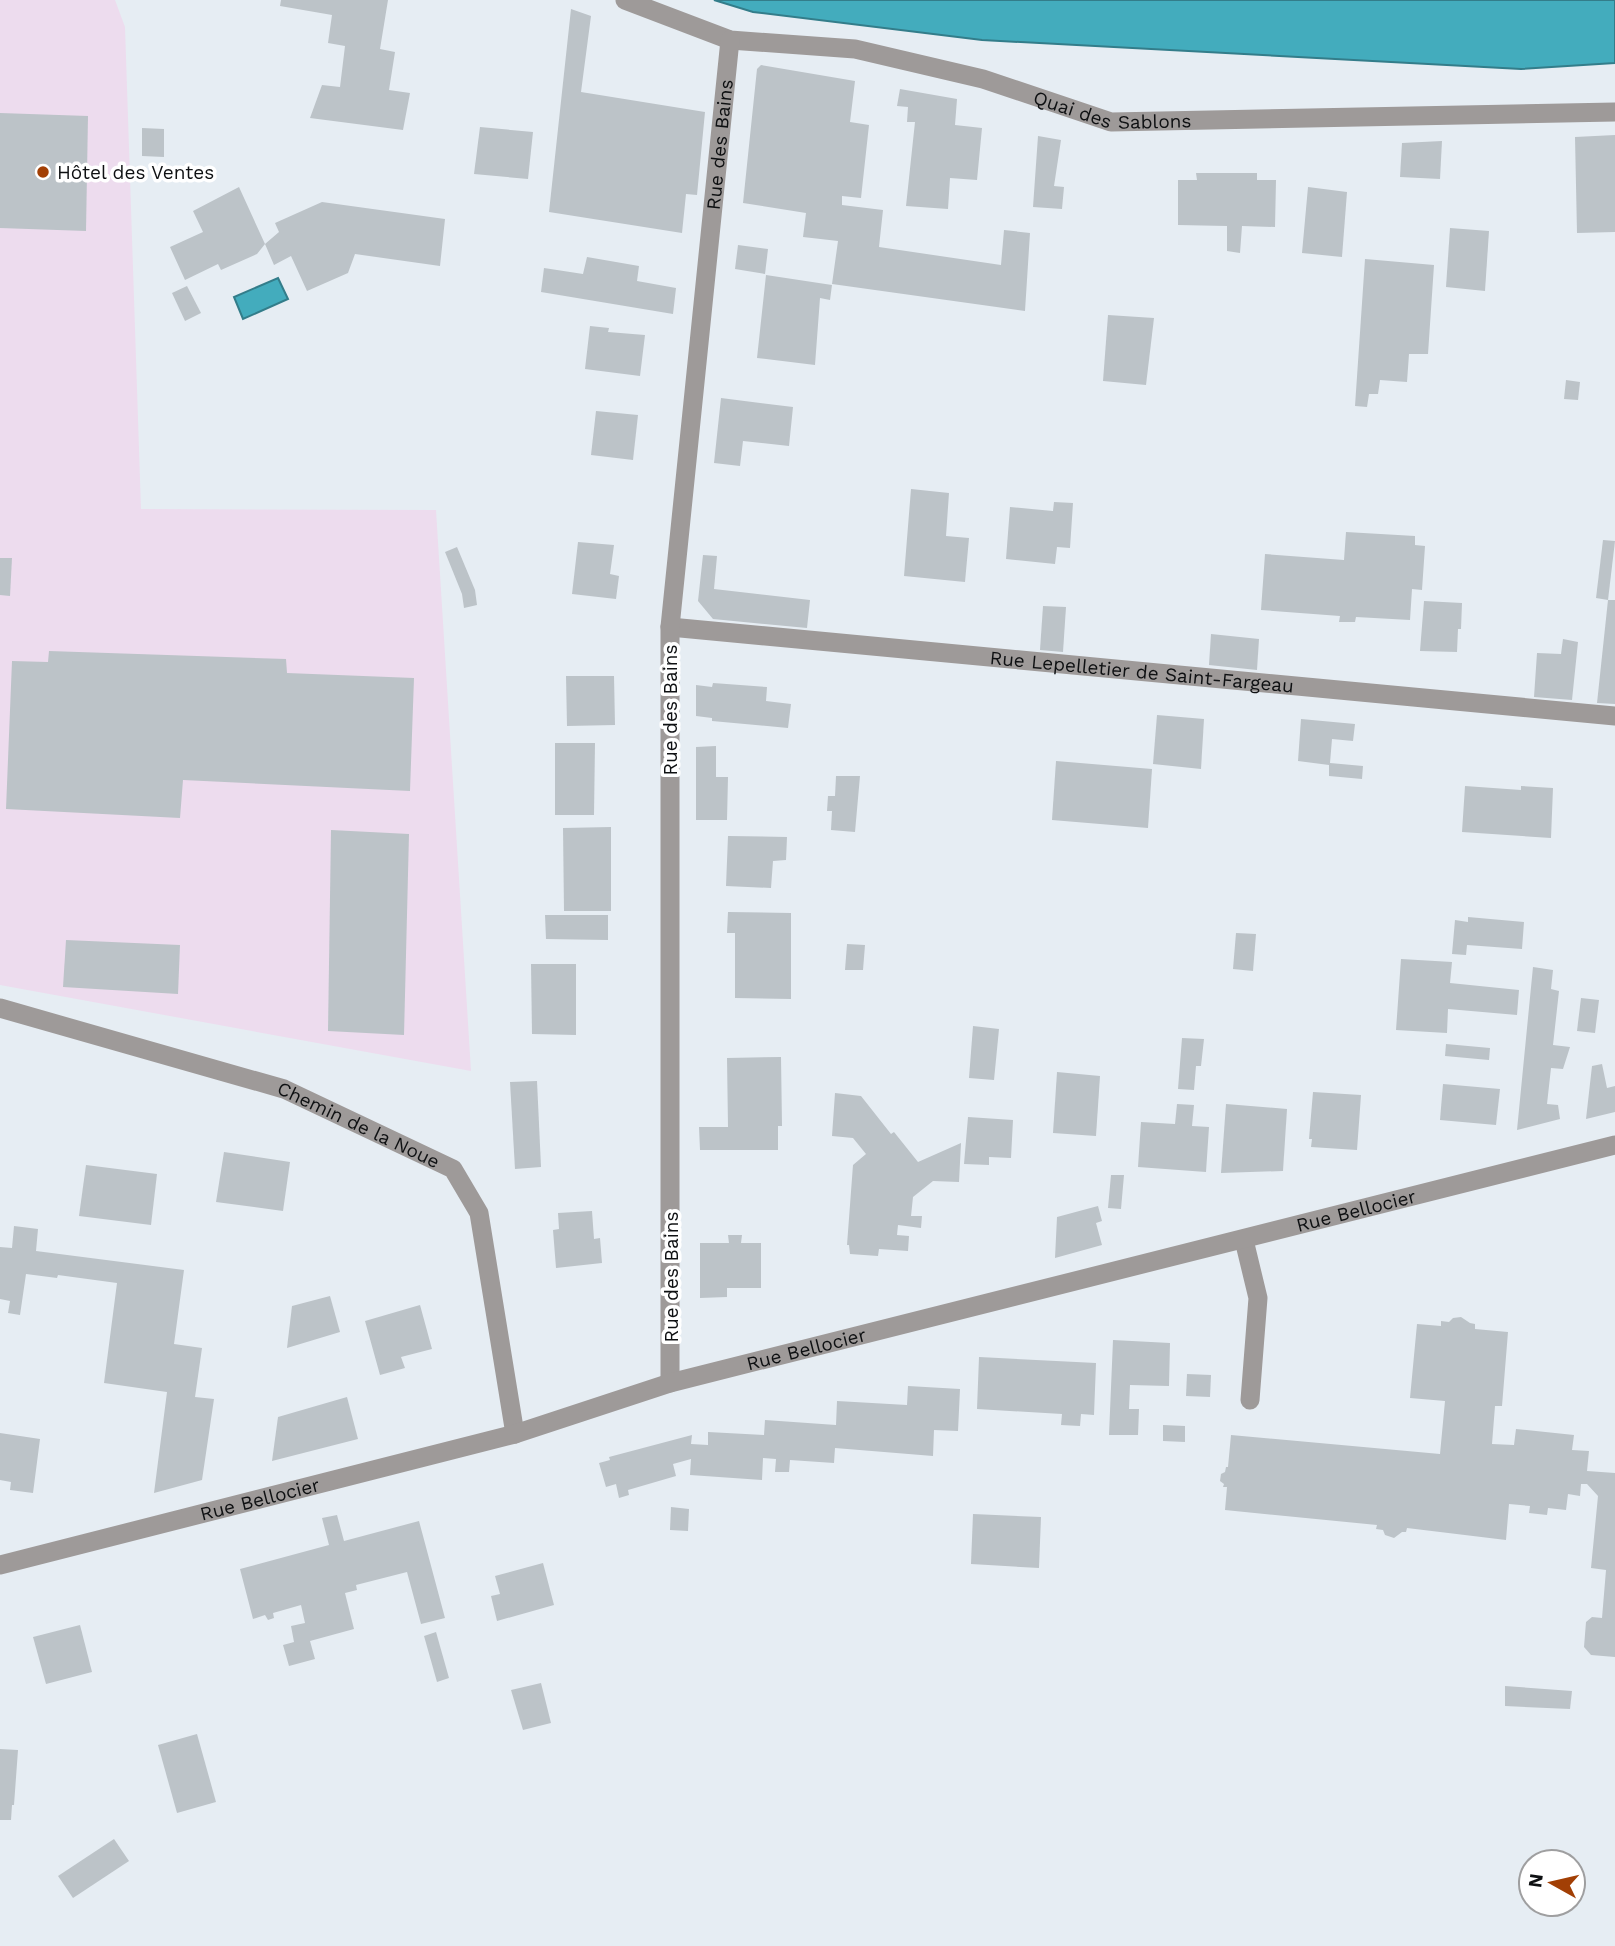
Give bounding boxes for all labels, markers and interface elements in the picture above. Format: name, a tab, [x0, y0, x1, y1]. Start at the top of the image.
street label: Rue des Bains	[702, 78, 738, 211]
street label: Quai des Sablons	[1031, 86, 1192, 134]
place label: Hôtel des Ventes	[57, 161, 214, 184]
marker: Hôtel des Ventes	[35, 164, 51, 180]
street label: Rue des Bains	[659, 645, 682, 775]
street label: Rue Lepelletier de Saint-Fargeau	[989, 646, 1295, 698]
street label: Chemin de la Noue	[274, 1077, 443, 1173]
street label: Rue Bellocier	[1294, 1185, 1419, 1237]
street label: Rue des Bains	[660, 1212, 683, 1342]
street label: Rue Bellocier	[744, 1323, 869, 1375]
street label: Rue Bellocier	[198, 1473, 322, 1526]
north arrow	[1517, 1848, 1587, 1918]
text: N	[1523, 1872, 1548, 1889]

